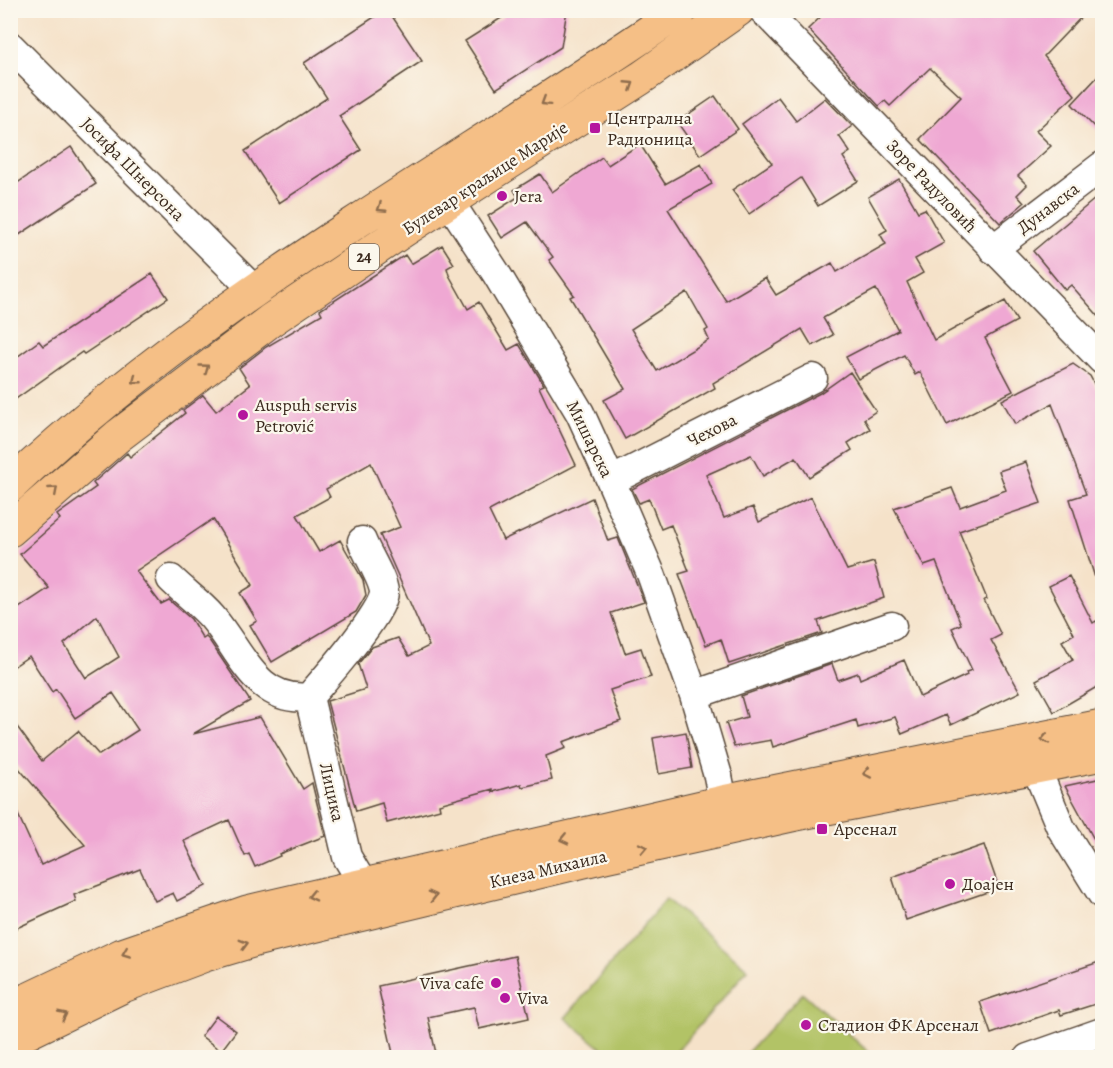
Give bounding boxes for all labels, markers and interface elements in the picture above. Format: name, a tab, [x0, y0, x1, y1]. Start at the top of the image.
one-way arrow	[624, 81, 634, 93]
one-way arrow	[541, 95, 552, 106]
place label: Централна Радионица	[607, 106, 693, 151]
street label: Јосифа Шнерсона	[76, 112, 191, 227]
street label: Булевар краљице Марије	[398, 115, 572, 241]
marker: Централна Радионица	[588, 121, 602, 135]
street label: Зоре Радуловић	[881, 134, 983, 238]
street label: Дунавска	[1012, 176, 1085, 239]
place label: Jera	[514, 184, 543, 208]
marker: Jera	[495, 189, 509, 203]
one-way arrow	[377, 201, 388, 212]
road number: 24	[349, 244, 379, 270]
one-way arrow	[199, 364, 210, 375]
one-way arrow	[131, 372, 142, 383]
place label: Auspuh servis Petrović	[254, 393, 357, 438]
street label: Мишарска	[561, 396, 619, 482]
street label: Чехова	[683, 407, 742, 453]
marker: Auspuh servis Petrović	[236, 408, 250, 422]
one-way arrow	[47, 486, 58, 497]
one-way arrow	[1041, 732, 1051, 745]
street label: Лицика	[314, 760, 351, 825]
one-way arrow	[862, 766, 872, 779]
place label: Арсенал	[833, 817, 897, 841]
marker: Арсенал	[815, 822, 829, 836]
one-way arrow	[559, 831, 569, 844]
one-way arrow	[638, 842, 648, 855]
street label: Кнеза Михаила	[487, 844, 610, 894]
place label: Доајен	[962, 872, 1014, 896]
marker: Доајен	[943, 877, 957, 891]
one-way arrow	[307, 889, 317, 902]
one-way arrow	[428, 891, 438, 904]
one-way arrow	[238, 939, 249, 951]
one-way arrow	[121, 946, 132, 958]
place label: Viva cafe	[418, 971, 484, 995]
marker: Viva cafe	[489, 976, 503, 990]
place label: Viva	[516, 986, 549, 1010]
marker: Viva	[498, 991, 512, 1005]
one-way arrow	[57, 1011, 68, 1023]
place label: Стадион ФК Арсенал	[818, 1013, 979, 1037]
marker: Стадион ФК Арсенал	[799, 1018, 813, 1032]

